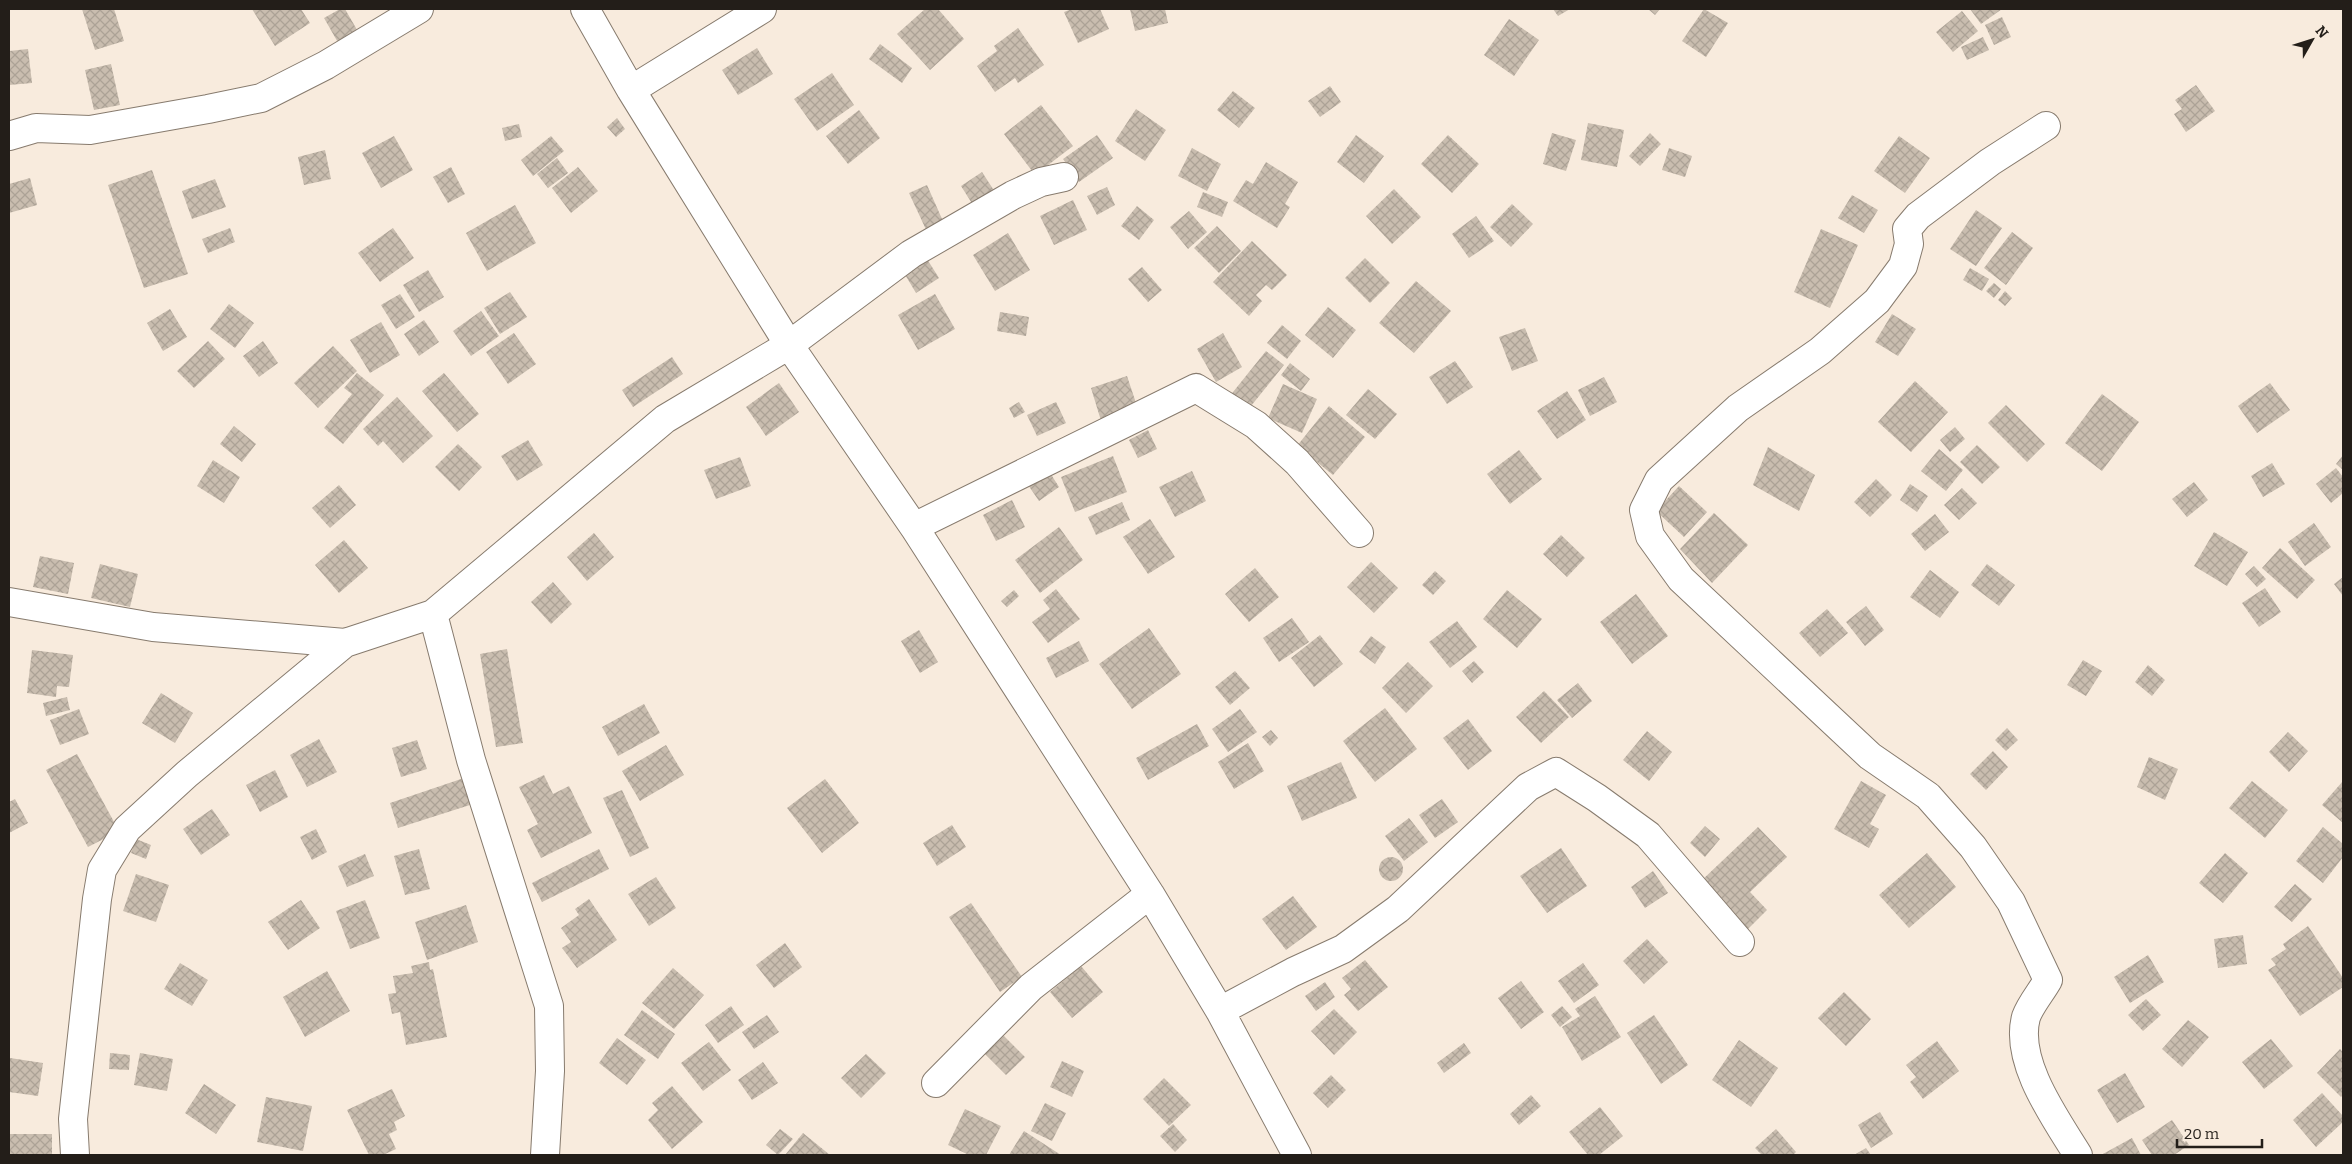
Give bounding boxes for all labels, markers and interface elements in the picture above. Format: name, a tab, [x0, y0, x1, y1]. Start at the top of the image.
north arrow	[2287, 15, 2337, 65]
text: N	[2312, 23, 2332, 42]
scale bar	[2177, 1116, 2262, 1148]
text: 20 m	[2184, 1125, 2220, 1143]

